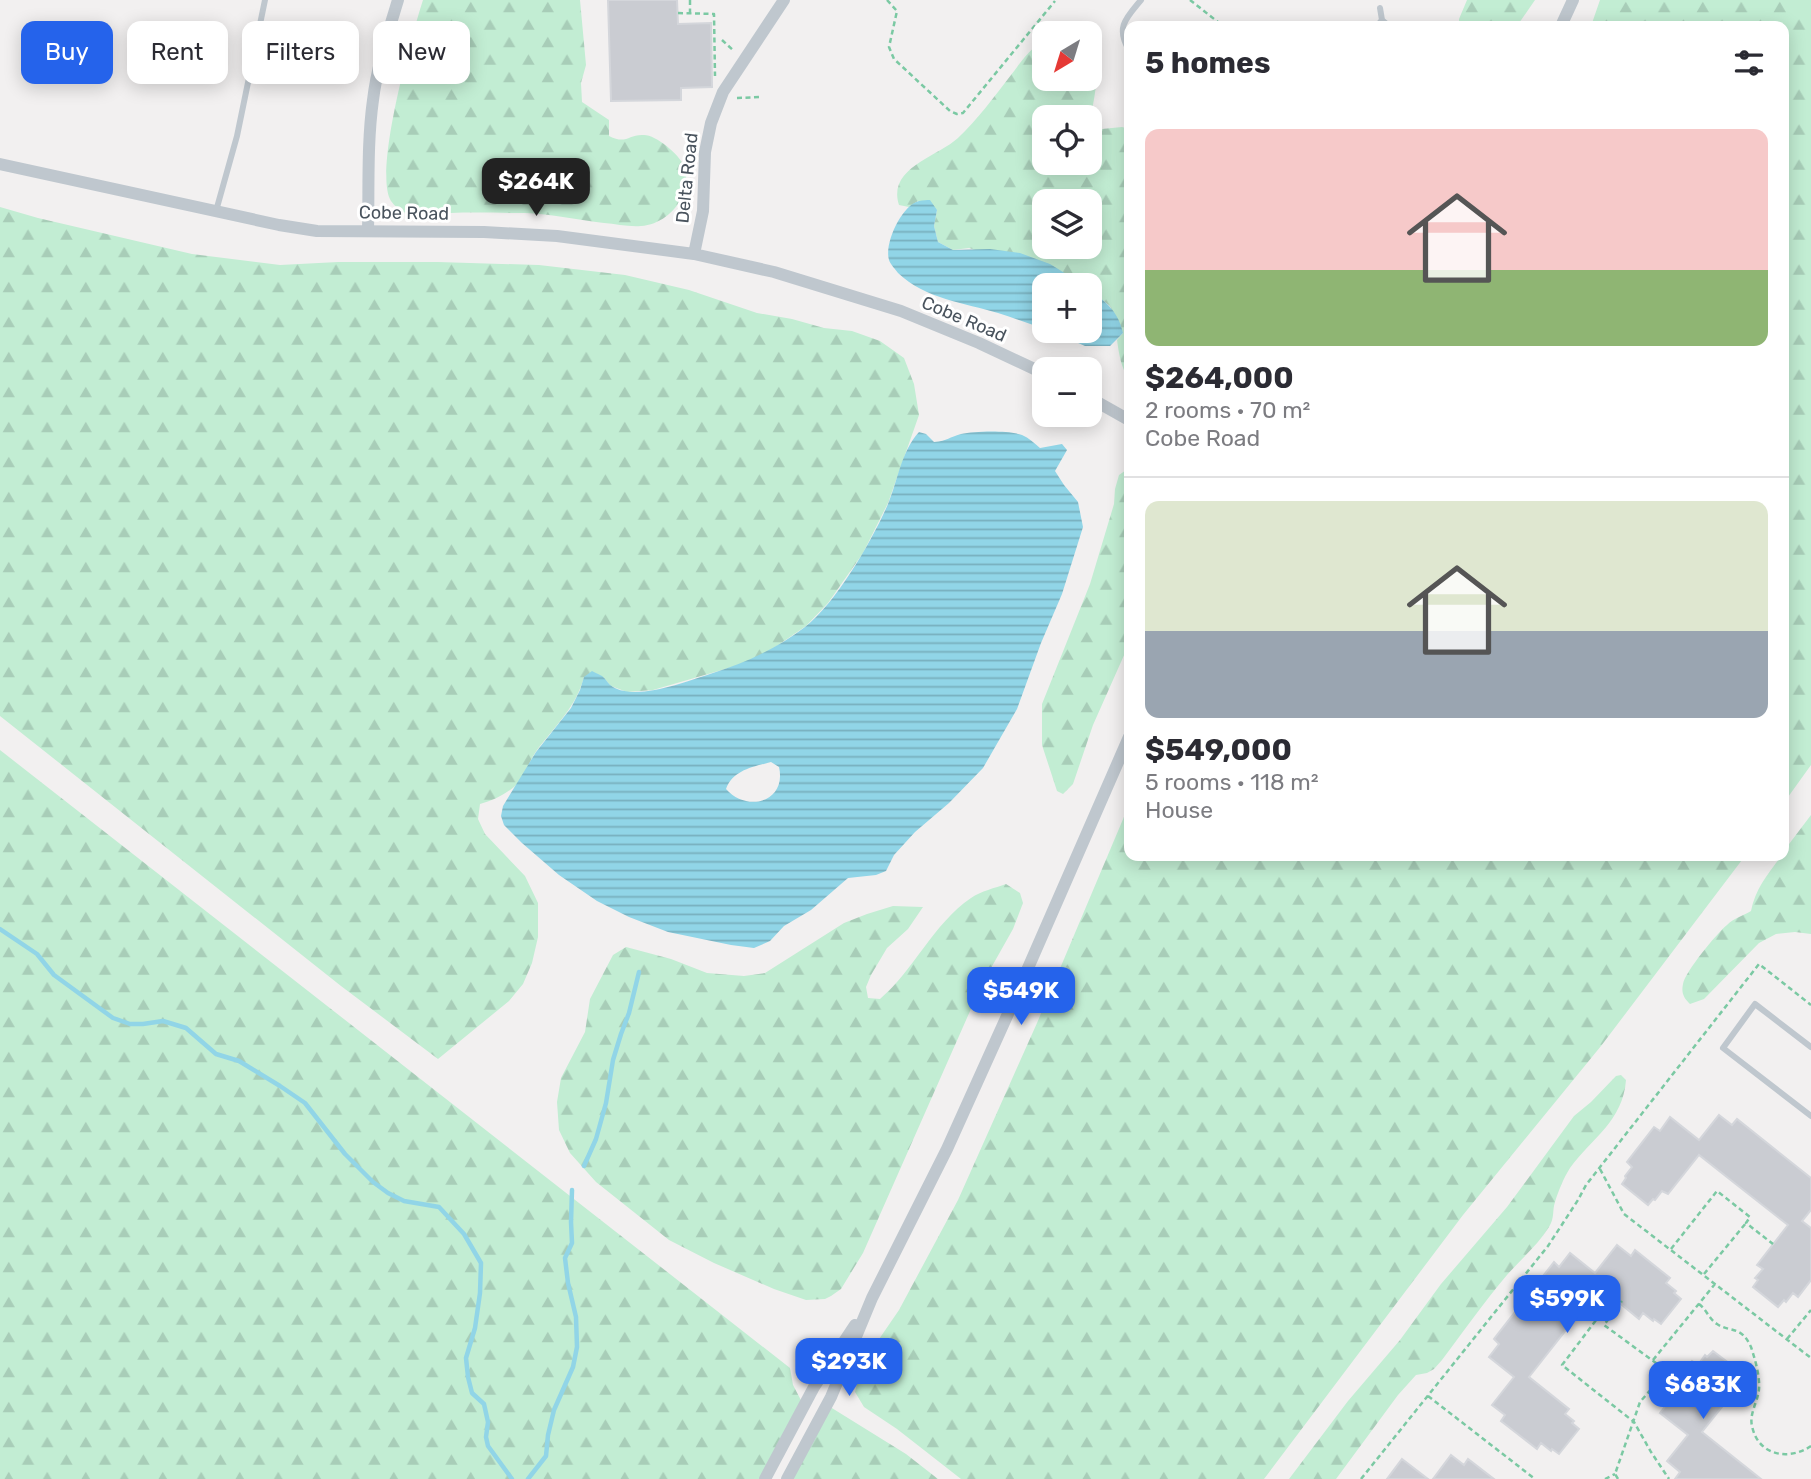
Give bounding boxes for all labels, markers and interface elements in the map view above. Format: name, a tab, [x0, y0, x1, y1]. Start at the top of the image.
chip: Buy	[21, 21, 113, 84]
chip: Rent	[127, 21, 228, 84]
chip: Filters	[242, 21, 359, 84]
chip: New	[373, 21, 470, 84]
north arrow	[1032, 21, 1102, 91]
map controls	[1032, 21, 1102, 427]
icon: filters	[1730, 44, 1768, 82]
text: 5 homes	[1145, 45, 1271, 81]
button: locate	[1032, 105, 1102, 175]
street label: Delta Road	[671, 132, 703, 224]
pin: $264K	[487, 158, 585, 218]
text: $264K	[498, 167, 574, 195]
icon: home	[1394, 175, 1520, 301]
button: layers	[1032, 189, 1102, 259]
street label: Cobe Road	[359, 201, 449, 225]
button: +	[1032, 273, 1102, 343]
street label: Cobe Road	[918, 291, 1010, 347]
button: −	[1032, 357, 1102, 427]
text: $264,000	[1145, 360, 1294, 396]
text: 2 rooms · 70 m²	[1145, 396, 1310, 424]
text: Cobe Road	[1145, 424, 1260, 452]
icon: home	[1394, 547, 1520, 673]
text: $549,000	[1145, 732, 1292, 768]
text: 5 rooms · 118 m²	[1145, 768, 1319, 796]
text: House	[1145, 796, 1213, 824]
pin: $549K	[972, 968, 1070, 1027]
text: $549K	[983, 976, 1059, 1004]
pin: $599K	[1518, 1276, 1616, 1335]
text: $599K	[1530, 1284, 1604, 1312]
pin: $293K	[800, 1338, 898, 1398]
text: $293K	[811, 1347, 887, 1375]
pin: $683K	[1654, 1362, 1752, 1421]
text: $683K	[1665, 1370, 1741, 1398]

